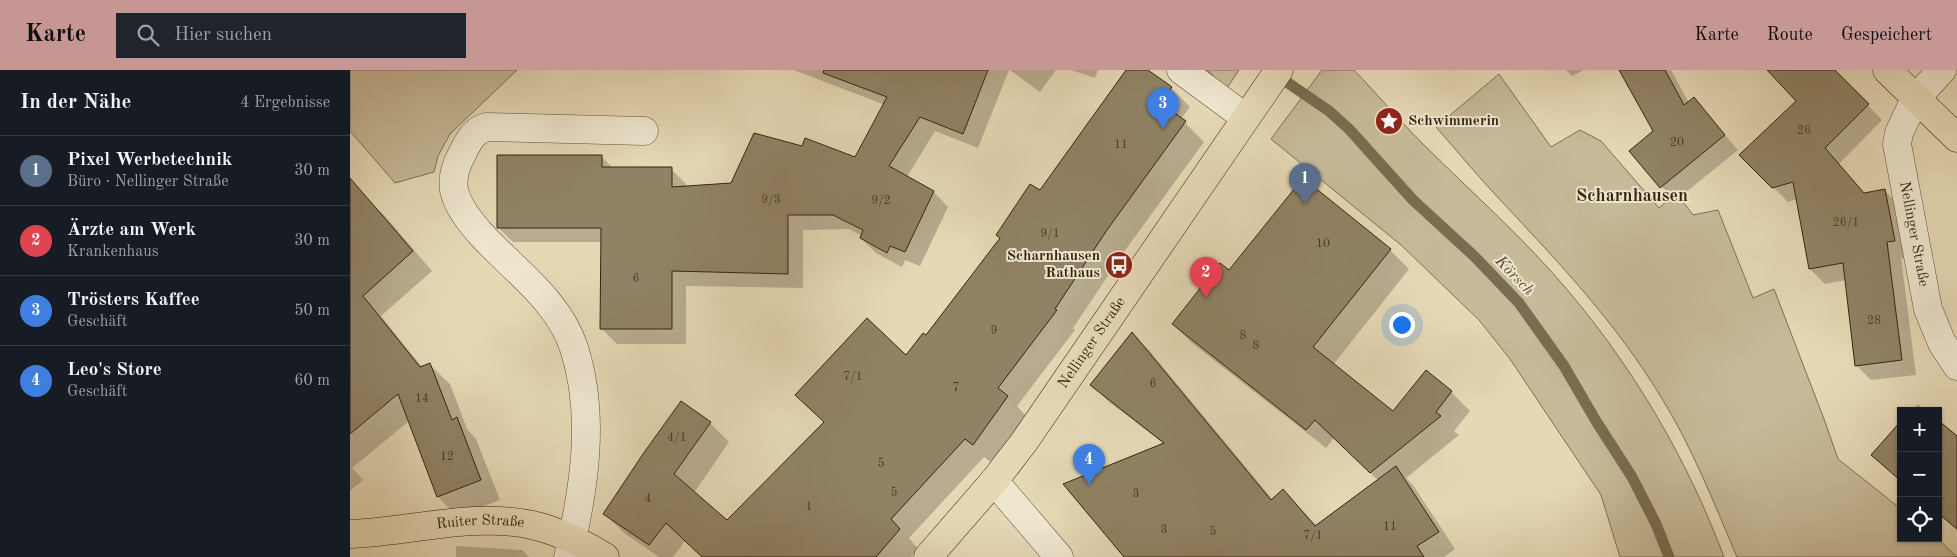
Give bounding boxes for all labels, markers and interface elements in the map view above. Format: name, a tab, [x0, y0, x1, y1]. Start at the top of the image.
search box	[116, 13, 466, 58]
icon: search	[134, 21, 162, 49]
text: Karte	[25, 23, 86, 47]
text: Hier suchen	[174, 26, 272, 45]
text: Karte	[1694, 26, 1739, 44]
text: Route	[1767, 26, 1813, 44]
text: Gespeichert	[1841, 26, 1932, 44]
pin: 3	[1147, 88, 1179, 129]
text: In der Nähe	[20, 92, 131, 113]
text: 4 Ergebnisse	[240, 95, 330, 111]
place icon: Schwimmerin	[1374, 106, 1404, 136]
place label: Schwimmerin	[1408, 114, 1499, 129]
house number: 26	[1797, 125, 1811, 137]
house number: 20	[1670, 137, 1684, 149]
house number: 11	[1114, 139, 1128, 151]
text: Pixel Werbetechnik	[67, 151, 232, 170]
text: 1	[31, 163, 41, 179]
text: 30 m	[294, 163, 330, 179]
pin: 1	[1289, 163, 1321, 204]
text: Büro · Nellinger Straße	[67, 174, 229, 190]
street label: Nellinger Straße	[1897, 180, 1931, 288]
district label: Scharnhausen	[1576, 187, 1688, 205]
house number: 9/3	[761, 194, 781, 206]
house number: 9/2	[871, 195, 891, 207]
house number: 26/1	[1833, 217, 1859, 229]
text: Ärzte am Werk	[67, 221, 196, 240]
house number: 9/1	[1040, 228, 1060, 240]
text: 2	[31, 233, 41, 249]
text: 30 m	[294, 233, 330, 249]
house number: 10	[1316, 238, 1330, 250]
text: Krankenhaus	[67, 244, 159, 260]
place label: Scharnhausen Rathaus	[1007, 249, 1100, 281]
bus stop icon: Scharnhausen Rathaus	[1104, 250, 1134, 280]
water label: Körsch	[1491, 252, 1536, 299]
pin: 2	[1190, 257, 1222, 298]
house number: 6	[633, 273, 640, 285]
text: Trösters Kaffee	[67, 291, 200, 310]
street label: Nellinger Straße	[1055, 294, 1128, 391]
text: 3	[31, 303, 41, 319]
text: 50 m	[294, 303, 330, 319]
your location	[1389, 312, 1415, 338]
text: Geschäft	[67, 314, 127, 330]
house number: 28	[1867, 315, 1881, 327]
house number: 9	[991, 325, 997, 337]
house number: 8	[1240, 330, 1247, 342]
house number: 8	[1253, 340, 1260, 352]
text: Leo's Store	[67, 361, 162, 380]
house number: 7/1	[843, 371, 863, 383]
text: 4	[31, 373, 41, 389]
text: 60 m	[294, 373, 330, 389]
house number: 6	[1150, 378, 1157, 390]
house number: 7	[953, 382, 959, 394]
text: Geschäft	[67, 384, 127, 400]
house number: 14	[415, 393, 429, 405]
map controls	[1897, 407, 1942, 542]
button: +	[1897, 407, 1942, 452]
house number: 4/1	[667, 432, 687, 444]
pin: 4	[1073, 444, 1105, 485]
house number: 12	[440, 451, 454, 463]
button: −	[1897, 452, 1942, 497]
house number: 5	[878, 457, 885, 470]
house number: 5	[891, 486, 898, 499]
house number: 3	[1133, 488, 1139, 500]
house number: 4	[645, 493, 652, 505]
button: locate	[1897, 497, 1942, 542]
house number: 1	[806, 501, 812, 513]
street label: Ruiter Straße	[435, 513, 526, 532]
house number: 11	[1383, 521, 1397, 533]
house number: 3	[1161, 524, 1167, 536]
house number: 5	[1210, 525, 1217, 538]
house number: 7/1	[1303, 530, 1323, 542]

